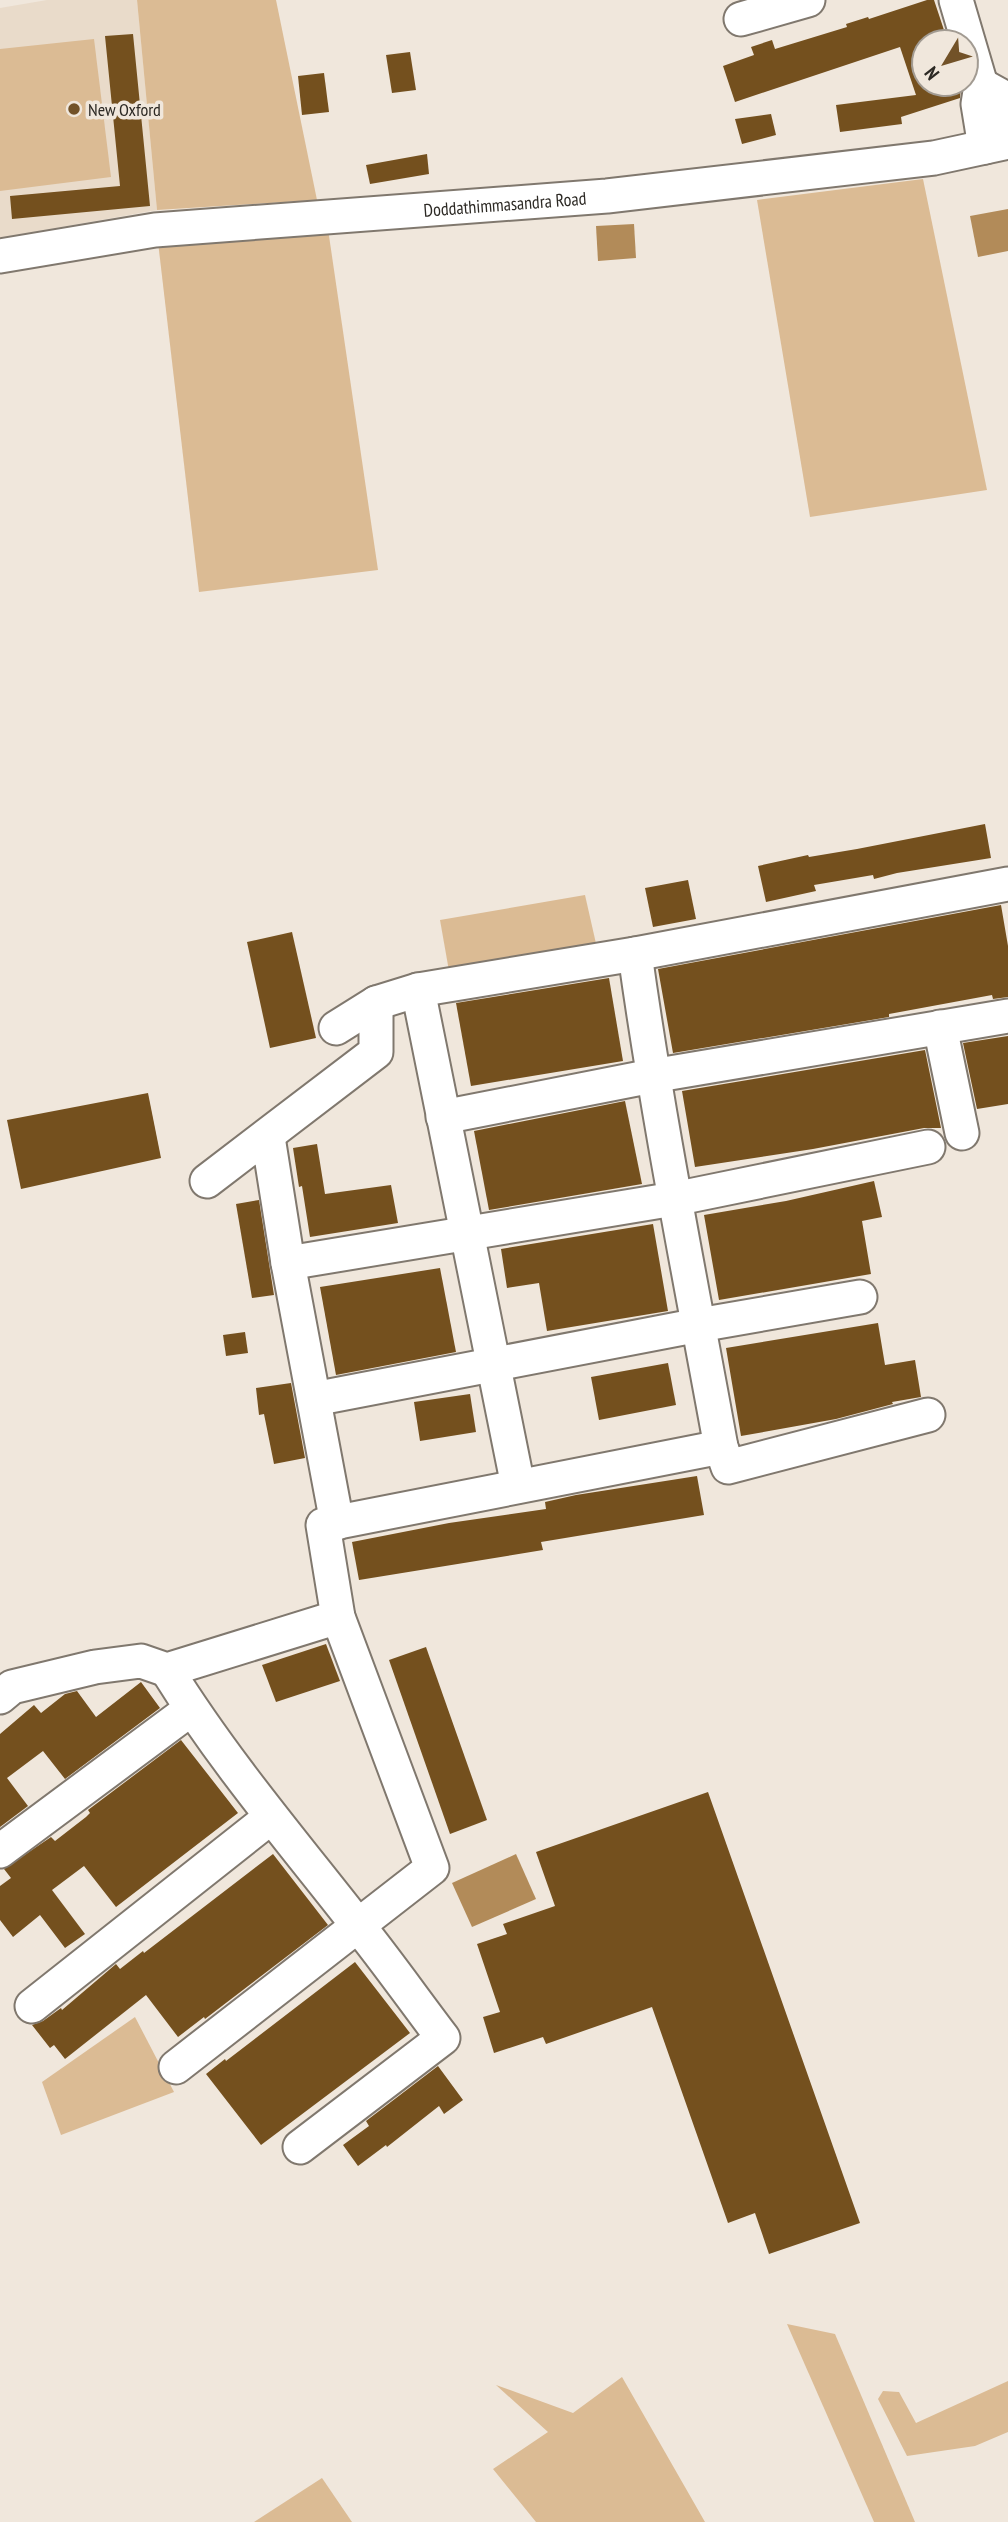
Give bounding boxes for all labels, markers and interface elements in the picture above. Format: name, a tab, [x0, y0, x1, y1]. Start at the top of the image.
north arrow	[910, 28, 980, 98]
text: N	[919, 62, 944, 85]
place label: New Oxford	[88, 98, 161, 121]
marker: New Oxford	[66, 101, 82, 117]
street label: Doddathimmasandra Road	[423, 186, 587, 221]

